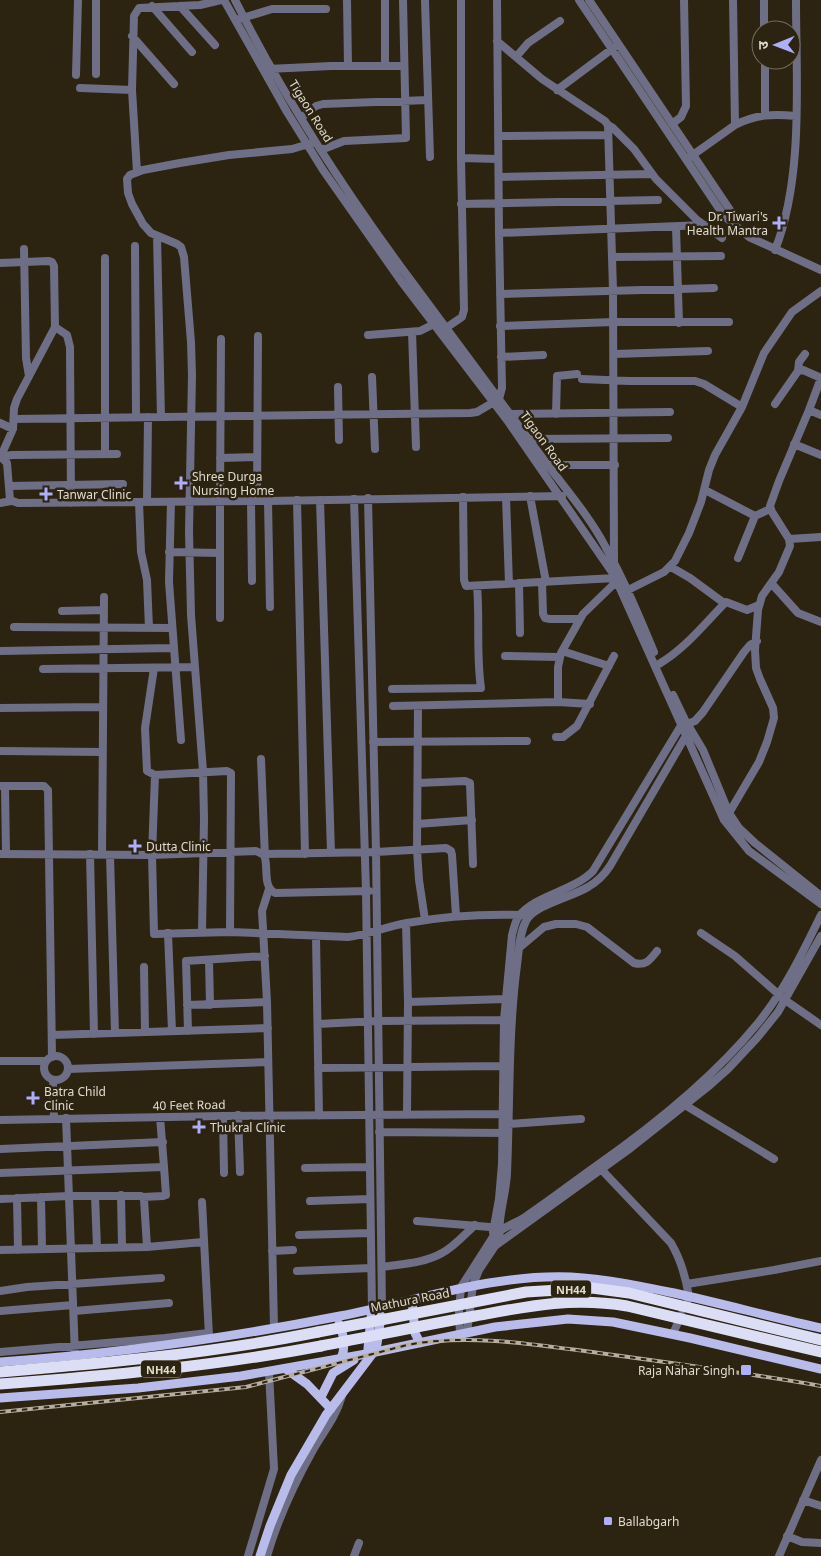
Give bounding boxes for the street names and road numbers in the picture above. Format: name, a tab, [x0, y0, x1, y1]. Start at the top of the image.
street label: Tigaon Road	[285, 77, 337, 145]
street label: Tigaon Road	[516, 407, 572, 475]
street label: 40 Feet Road	[152, 1096, 226, 1114]
road number: NH44	[551, 1280, 591, 1298]
street label: Mathura Road	[369, 1284, 451, 1316]
road number: NH44	[141, 1360, 181, 1378]

